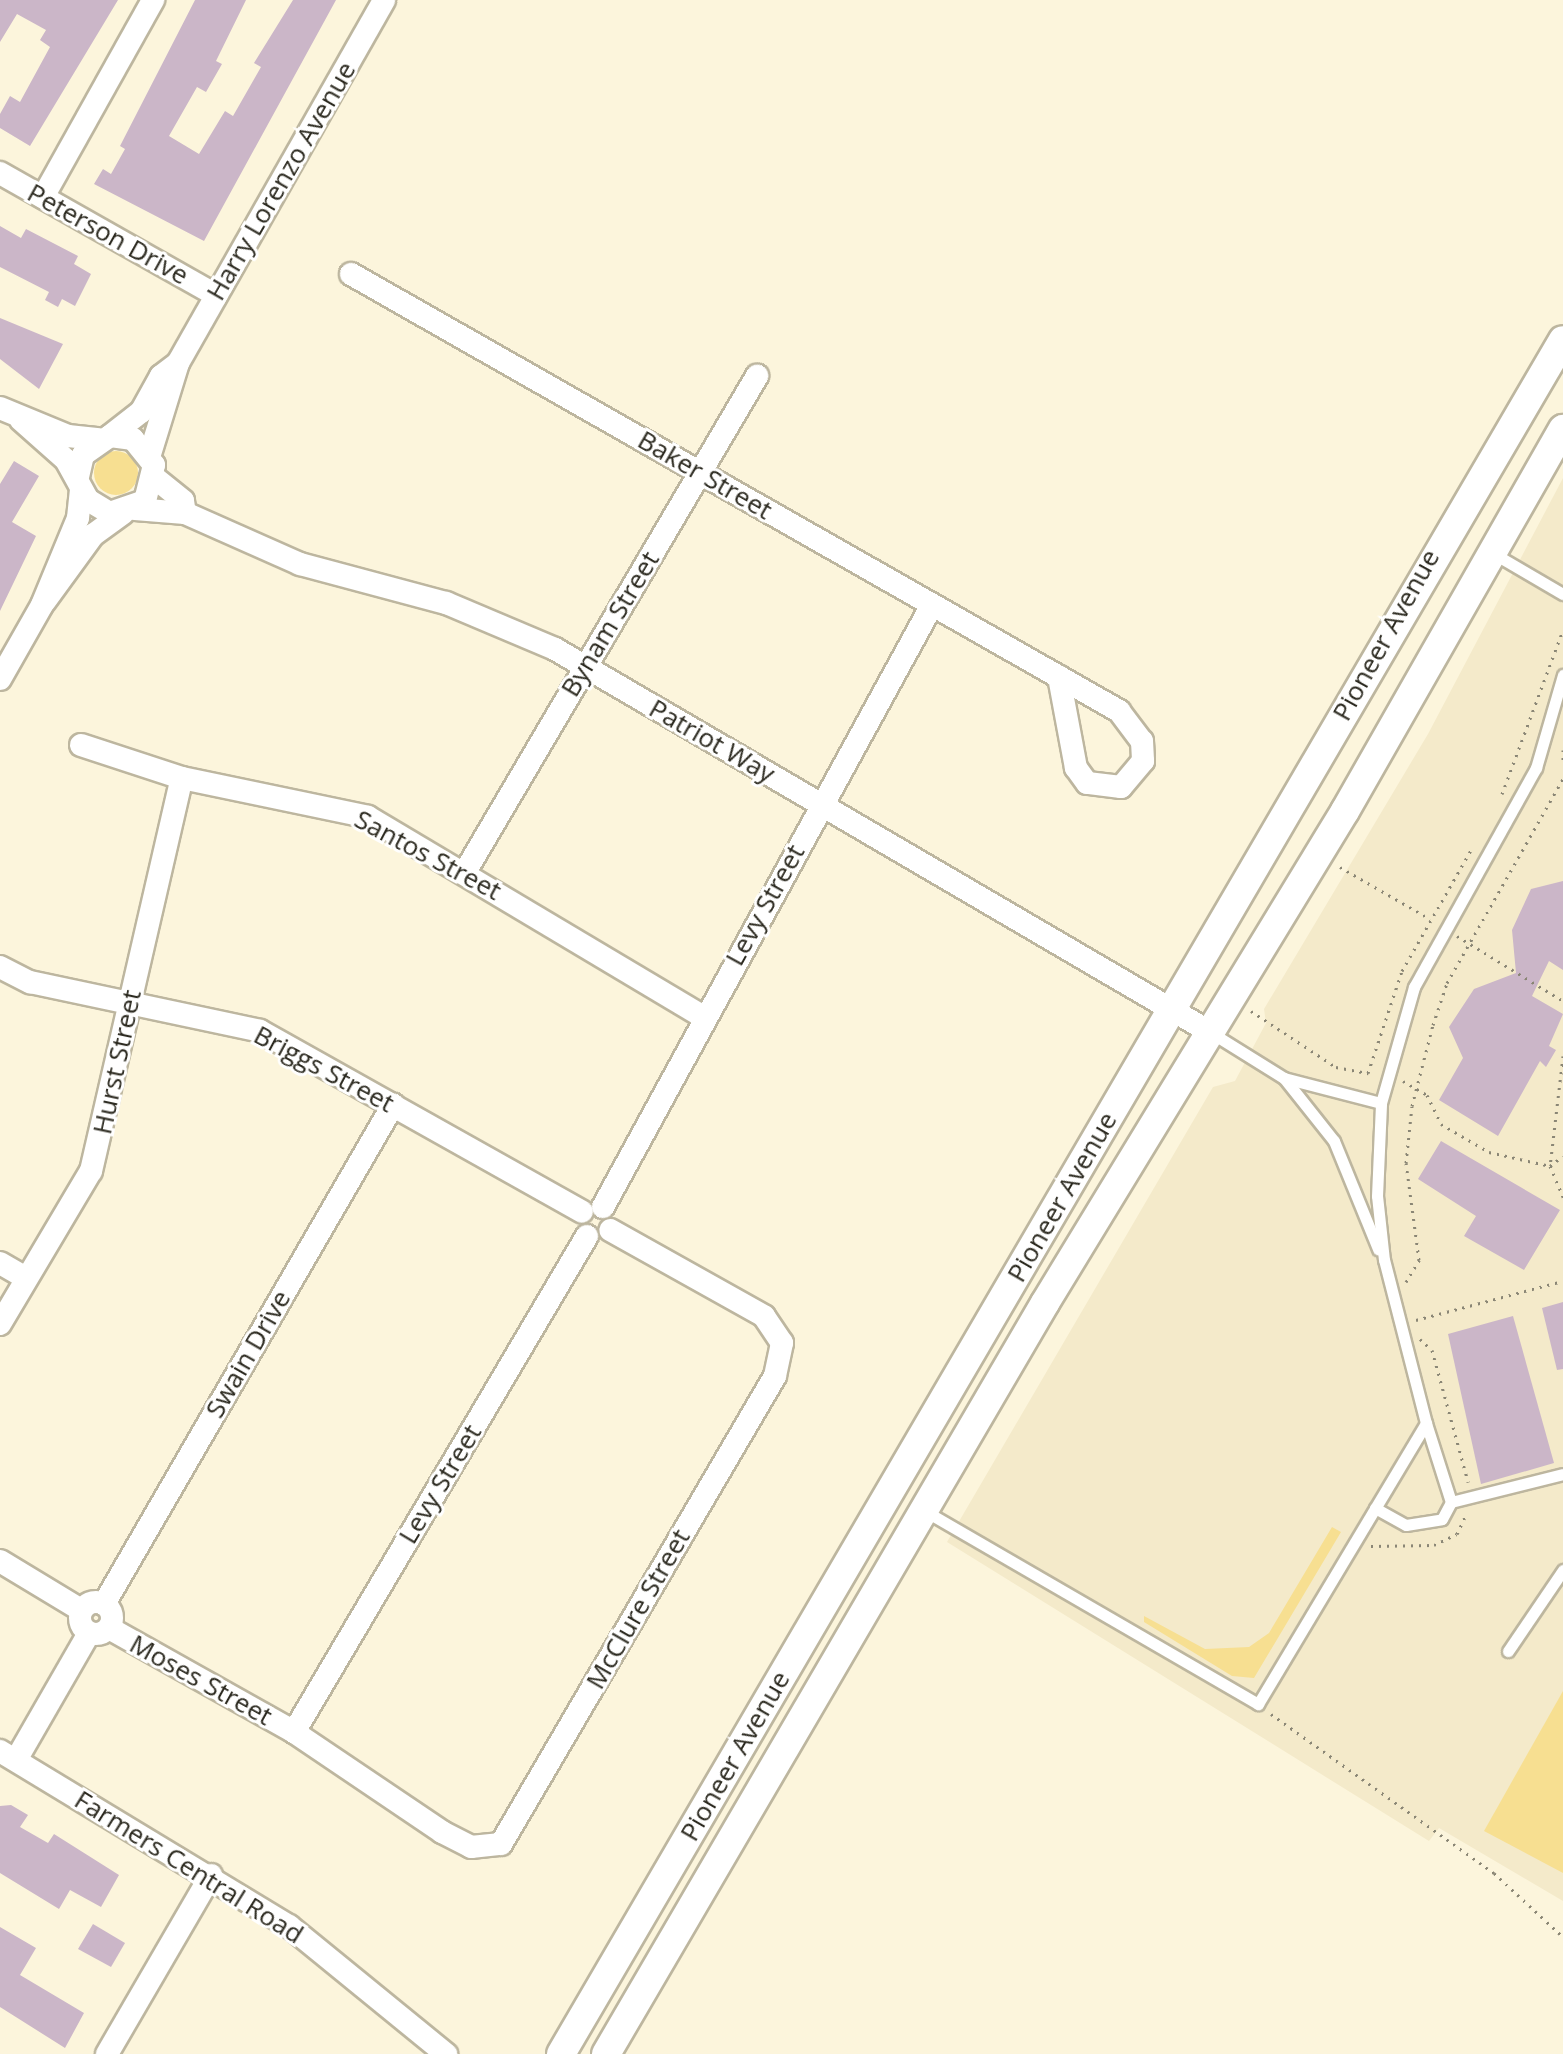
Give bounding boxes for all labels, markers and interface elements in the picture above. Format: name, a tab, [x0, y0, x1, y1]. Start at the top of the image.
street label: Harry Lorenzo Avenue	[200, 56, 362, 306]
street label: Peterson Drive	[22, 177, 194, 291]
street label: Baker Street	[632, 424, 778, 526]
street label: Pioneer Avenue	[1326, 544, 1446, 726]
street label: Bynam Street	[554, 546, 666, 702]
street label: Patriot Way	[644, 693, 780, 789]
street label: Santos Street	[349, 803, 507, 907]
street label: Levy Street	[719, 839, 811, 971]
street label: Hurst Street	[86, 987, 148, 1137]
street label: Briggs Street	[249, 1019, 399, 1119]
street label: Pioneer Avenue	[1001, 1107, 1123, 1287]
street label: Swain Drive	[199, 1285, 297, 1423]
street label: Levy Street	[392, 1419, 488, 1549]
street label: McClure Street	[580, 1524, 696, 1694]
street label: Moses Street	[124, 1628, 278, 1732]
street label: Pioneer Avenue	[674, 1666, 796, 1846]
street label: Farmers Central Road	[69, 1784, 309, 1950]

